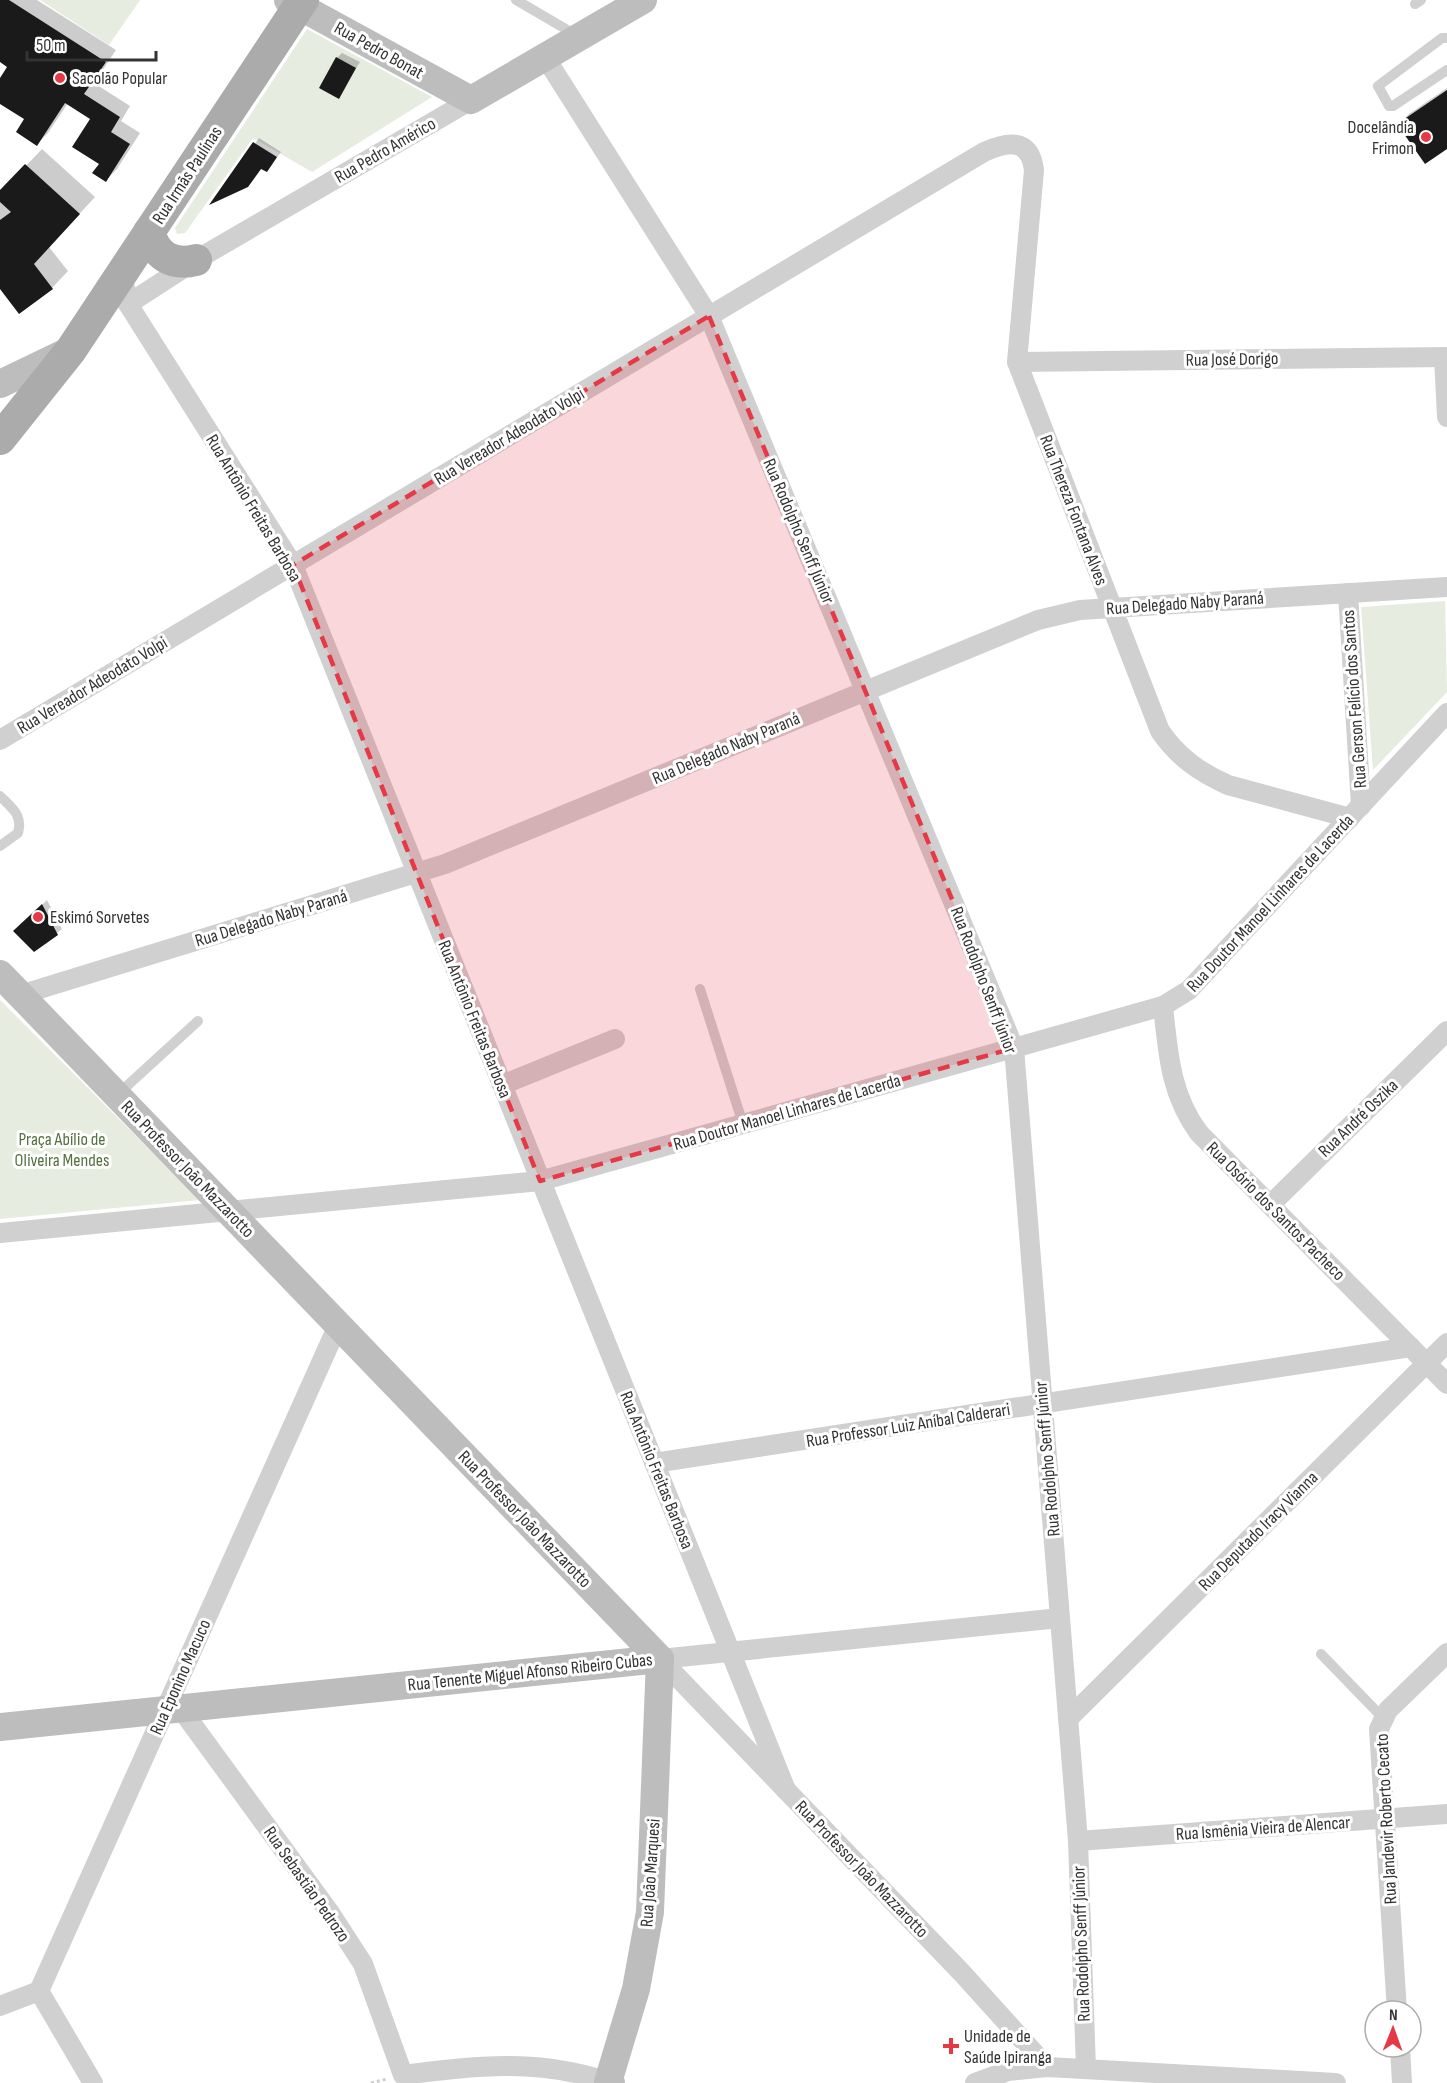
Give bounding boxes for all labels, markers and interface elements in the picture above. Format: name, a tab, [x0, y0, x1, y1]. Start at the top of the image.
street label: Rua Pedro Bonat	[330, 17, 427, 84]
scale bar	[27, 24, 156, 62]
text: 50 m	[36, 35, 66, 56]
place label: Sacolão Popular	[72, 68, 167, 89]
marker: Sacolão Popular	[53, 71, 67, 85]
street label: Rua Pedro Américo	[331, 113, 439, 188]
place label: Docelândia Frimon	[1348, 117, 1414, 159]
street label: Rua Irmãs Paulinas	[148, 122, 227, 228]
marker: Docelândia Frimon	[1419, 130, 1433, 144]
street label: Rua José Dorigo	[1185, 348, 1279, 371]
street label: Rua Vereador Adeodato Volpi	[430, 383, 588, 490]
street label: Rua Antônio Freitas Barbosa	[201, 431, 306, 586]
street label: Rua Thereza Fontana Alves	[1035, 432, 1112, 588]
street label: Rua Rodolpho Senff Júnior	[758, 455, 839, 607]
street label: Rua Delegado Naby Paraná	[1105, 588, 1265, 619]
street label: Rua Gerson Felício dos Santos	[1338, 609, 1371, 789]
street label: Rua Vereador Adeodato Volpi	[13, 632, 171, 739]
street label: Rua Delegado Naby Paraná	[649, 708, 803, 789]
street label: Rua Doutor Manoel Linhares de Lacerda	[1182, 810, 1358, 997]
street label: Rua Delegado Naby Paraná	[193, 885, 350, 952]
street label: Rua Rodolpho Senff Júnior	[946, 904, 1021, 1057]
place label: Eskimó Sorvetes	[50, 907, 150, 928]
marker: Eskimó Sorvetes	[31, 910, 45, 924]
street label: Rua Antônio Freitas Barbosa	[433, 937, 516, 1101]
street label: Rua Doutor Manoel Linhares de Lacerda	[671, 1070, 903, 1155]
street label: Rua André Oszika	[1314, 1075, 1403, 1162]
street label: Rua Professor João Mazzarotto	[117, 1096, 259, 1242]
park label: Praça Abílio de Oliveira Mendes	[15, 1129, 109, 1171]
street label: Rua Osório dos Santos Pacheco	[1202, 1138, 1349, 1285]
street label: Rua Rodolpho Senff Júnior	[1030, 1380, 1065, 1537]
street label: Rua Antônio Freitas Barbosa	[615, 1388, 698, 1552]
street label: Rua Professor Luiz Aníbal Calderari	[805, 1399, 1012, 1452]
street label: Rua Professor João Mazzarotto	[454, 1446, 596, 1592]
street label: Rua Deputado Iracy Vianna	[1194, 1467, 1322, 1595]
street label: Rua Eponino Macuco	[146, 1616, 215, 1738]
street label: Rua Tenente Miguel Afonso Ribeiro Cubas	[407, 1649, 653, 1696]
street label: Rua Jandevir Roberto Cecato	[1372, 1733, 1401, 1905]
street label: Rua Professor João Mazzarotto	[791, 1796, 933, 1942]
street label: Rua Ismênia Vieira de Alencar	[1175, 1812, 1351, 1845]
street label: Rua João Marquesi	[636, 1818, 665, 1928]
street label: Rua Sebastião Pedrozo	[259, 1823, 354, 1946]
street label: Rua Rodolpho Senff Júnior	[1068, 1866, 1095, 2022]
north arrow	[1363, 1999, 1423, 2059]
text: N	[1389, 2006, 1398, 2025]
place label: Unidade de Saúde Ipiranga	[964, 2026, 1052, 2068]
marker: Unidade de Saúde Ipiranga	[942, 2037, 960, 2055]

